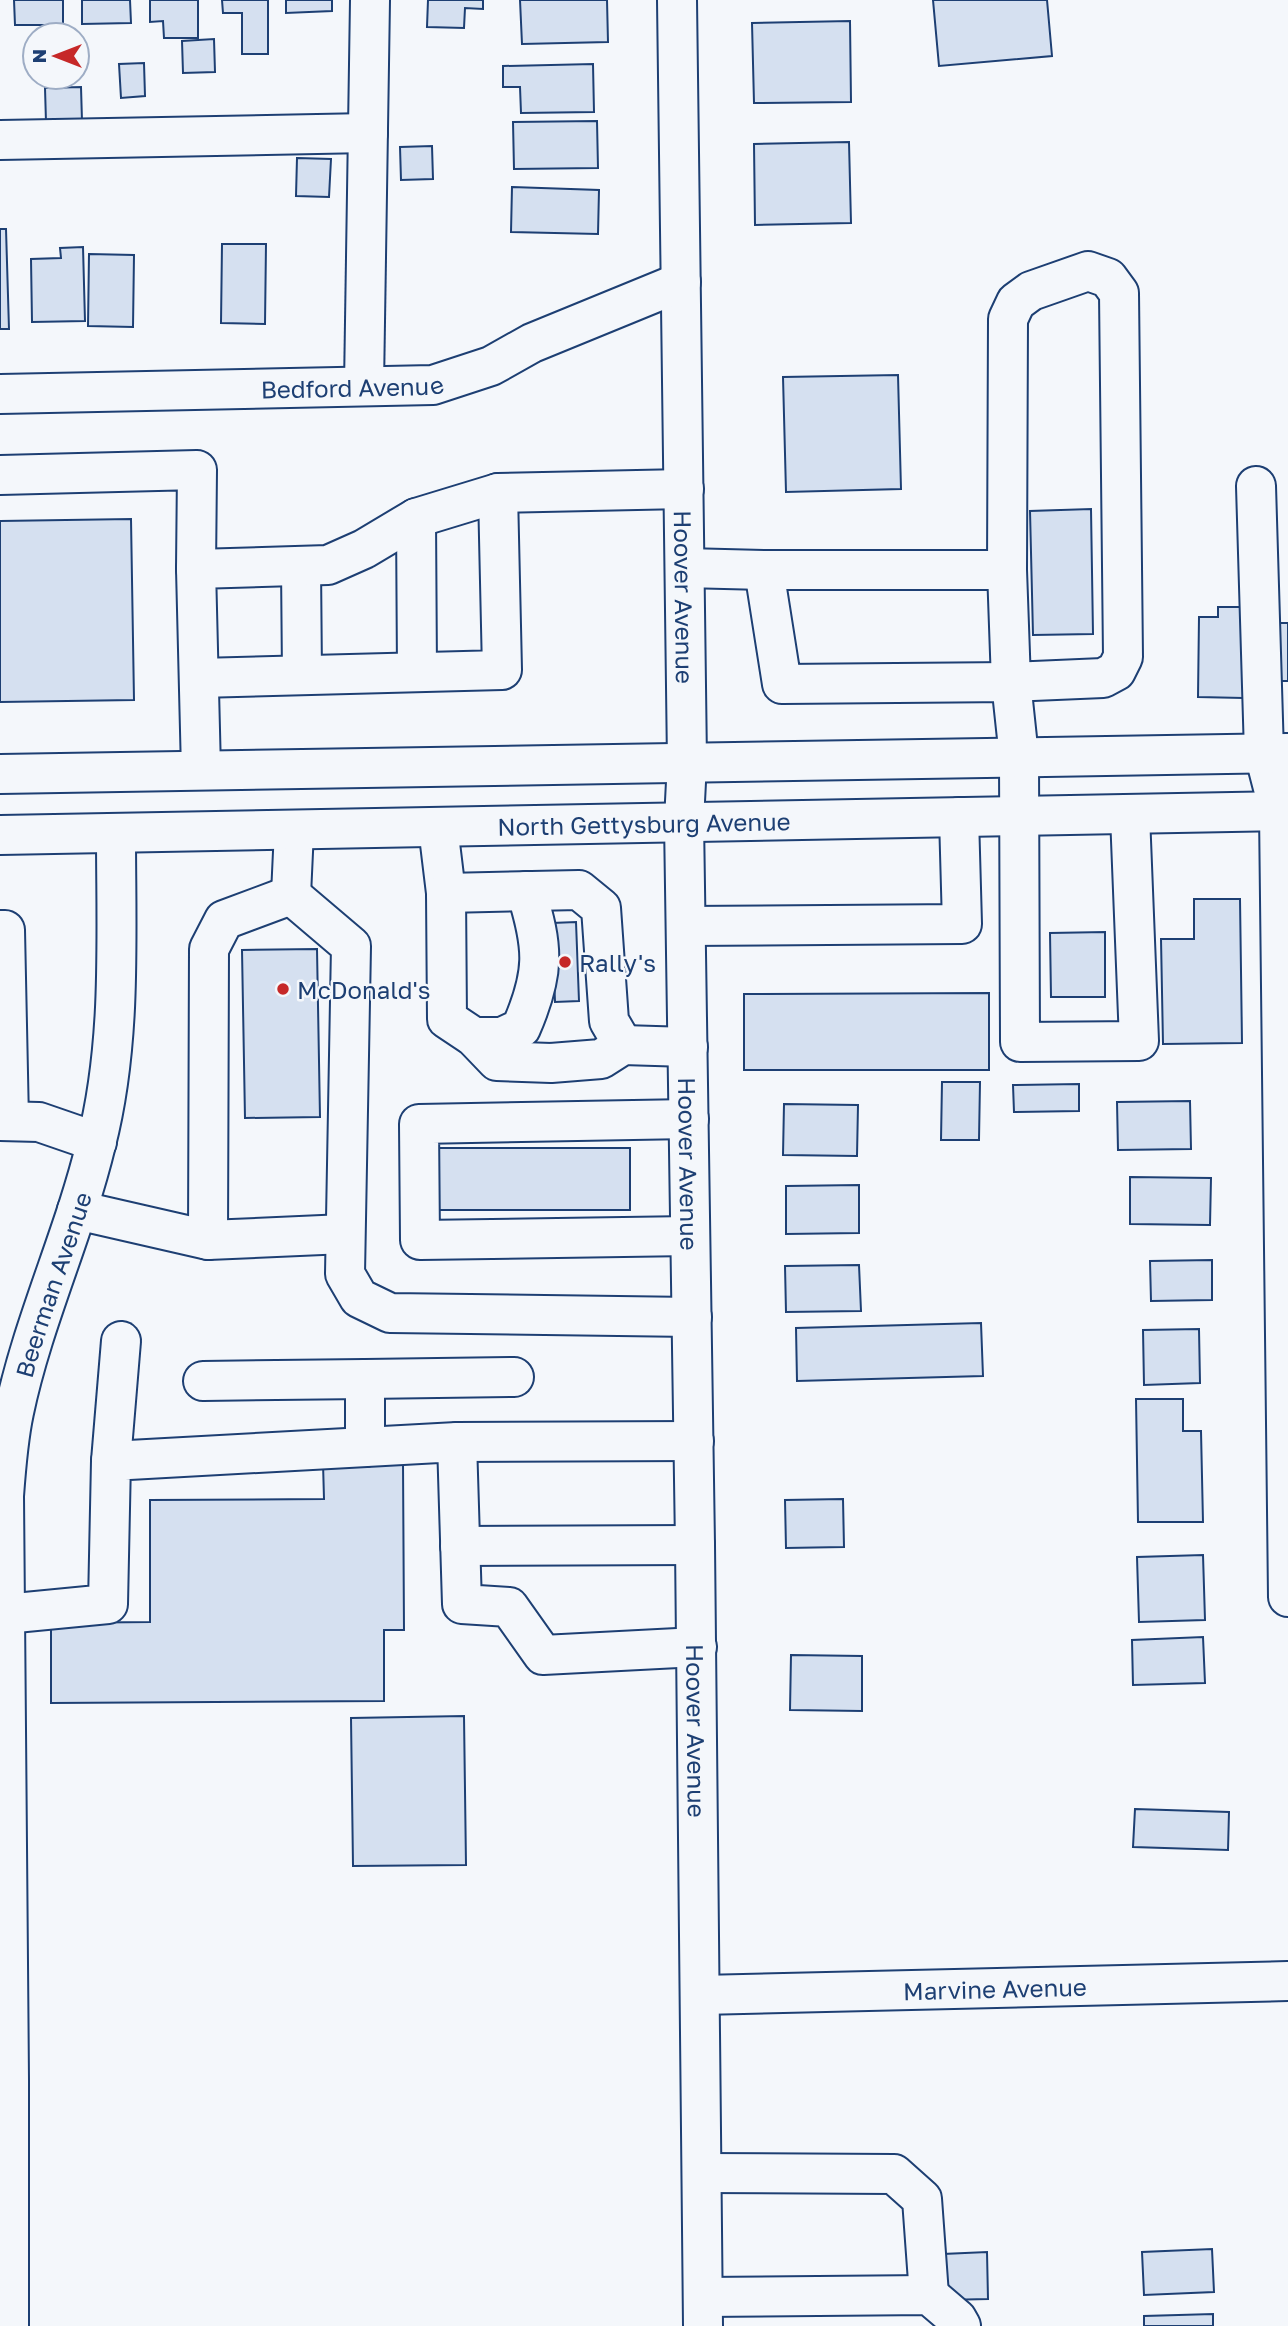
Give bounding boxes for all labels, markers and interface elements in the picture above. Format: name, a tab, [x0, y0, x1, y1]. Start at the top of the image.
north arrow	[21, 21, 91, 91]
text: N	[27, 49, 50, 63]
street label: Bedford Avenue	[260, 368, 447, 403]
street label: Hoover Avenue	[669, 510, 700, 684]
street label: North Gettysburg Avenue	[497, 806, 791, 840]
place label: Rally's	[579, 948, 656, 977]
marker: Rally's	[557, 954, 573, 970]
place label: McDonald's	[297, 975, 430, 1004]
marker: McDonald's	[275, 981, 291, 997]
street label: Hoover Avenue	[673, 1077, 705, 1251]
street label: Beerman Avenue	[8, 1188, 96, 1380]
street label: Hoover Avenue	[682, 1644, 712, 1818]
street label: Marvine Avenue	[903, 1971, 1087, 2005]

